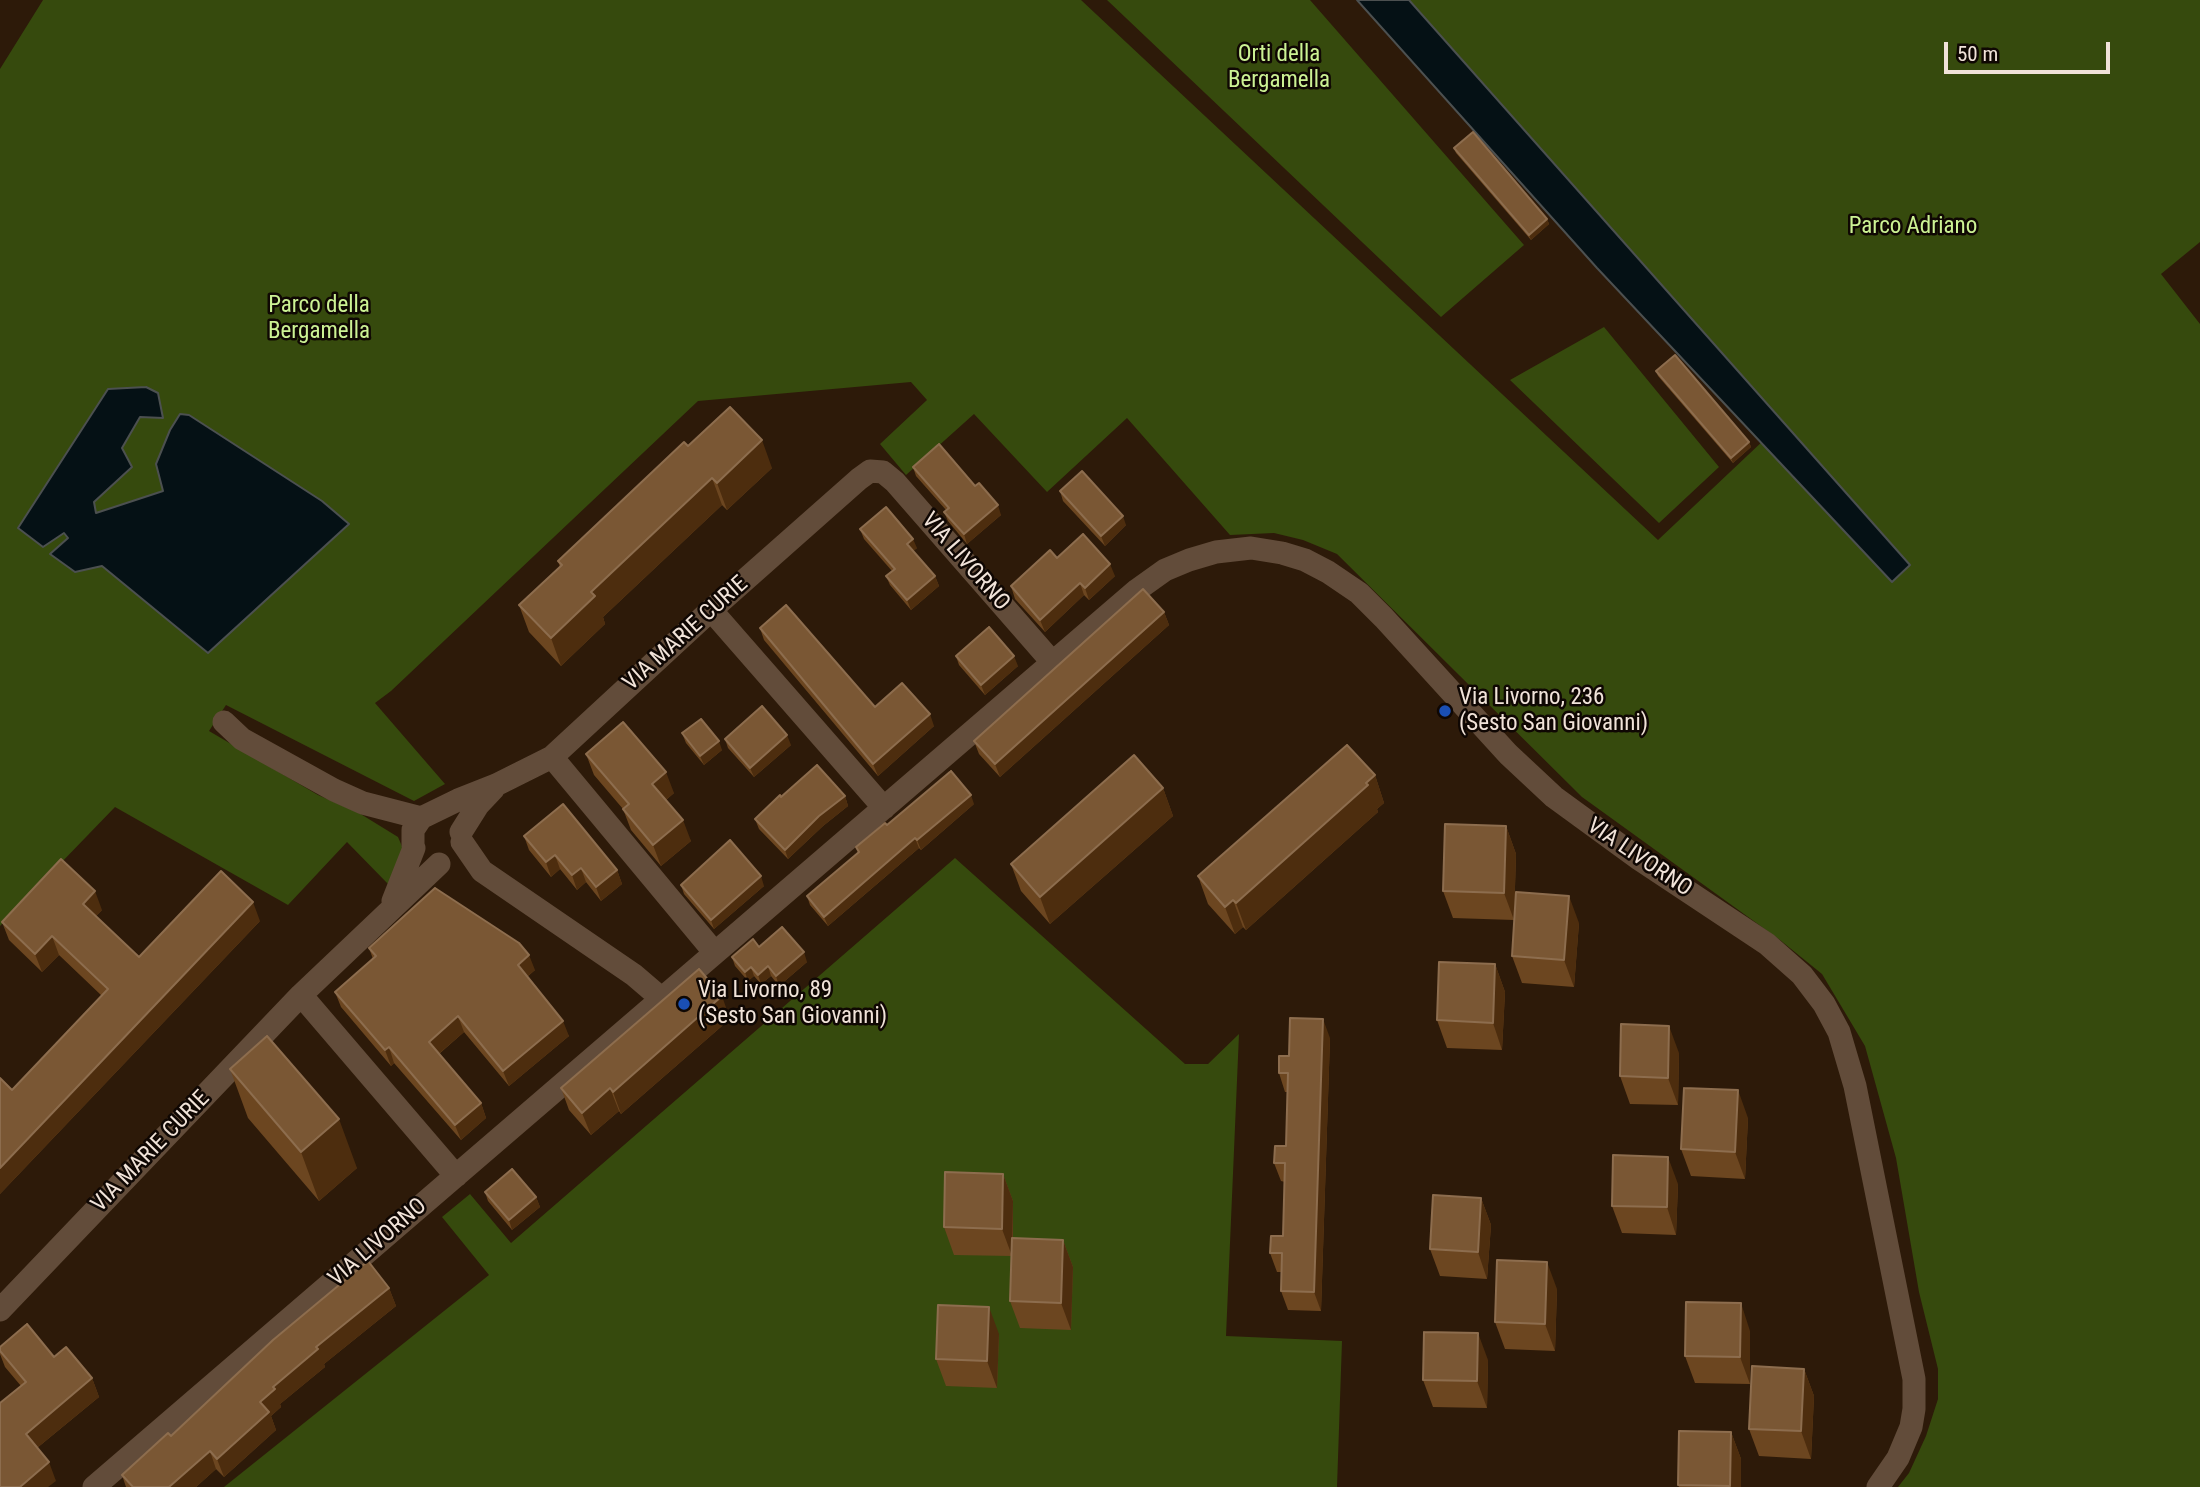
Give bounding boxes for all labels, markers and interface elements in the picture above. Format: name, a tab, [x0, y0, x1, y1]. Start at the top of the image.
scale bar	[1948, 28, 2114, 72]
park label: Orti della Bergamella	[1228, 41, 1330, 95]
text: 50 m	[1957, 42, 1998, 66]
park label: Parco Adriano	[1849, 213, 1977, 241]
park label: Parco della Bergamella	[268, 292, 370, 346]
street label: VIA LIVORNO	[915, 507, 1015, 617]
street label: VIA MARIE CURIE	[618, 571, 754, 697]
place label: Via Livorno, 236 (Sesto San Giovanni)	[1459, 684, 1648, 738]
marker: Via Livorno, 236 (Sesto San Giovanni)	[1437, 703, 1453, 719]
street label: VIA LIVORNO	[1581, 813, 1697, 903]
place label: Via Livorno, 89 (Sesto San Giovanni)	[698, 977, 887, 1031]
marker: Via Livorno, 89 (Sesto San Giovanni)	[676, 996, 692, 1012]
street label: VIA MARIE CURIE	[86, 1086, 216, 1218]
street label: VIA LIVORNO	[323, 1193, 433, 1293]

